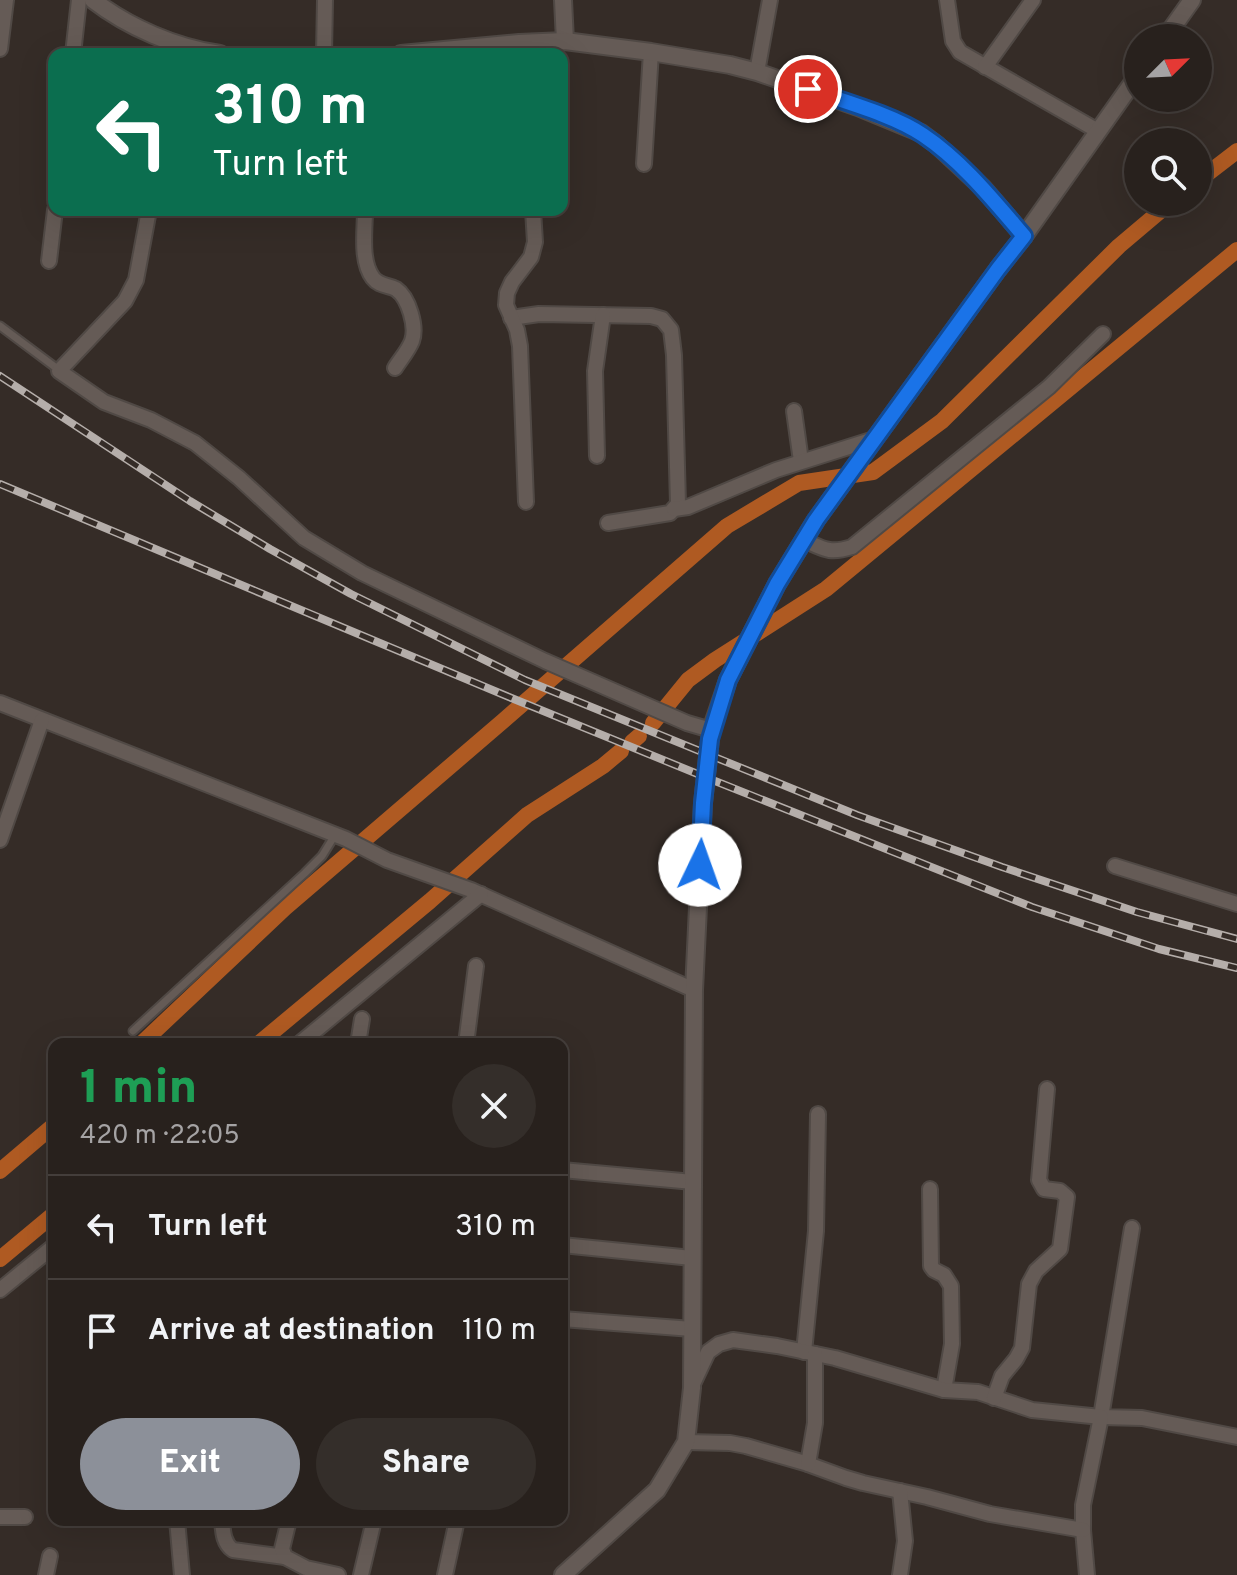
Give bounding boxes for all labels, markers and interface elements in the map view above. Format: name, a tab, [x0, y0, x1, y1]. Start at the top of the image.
north arrow	[1124, 24, 1212, 112]
map controls	[1124, 24, 1212, 216]
pin	[774, 55, 842, 123]
icon: arrive	[786, 67, 830, 111]
text: 310 m	[212, 74, 368, 144]
icon: left	[80, 80, 184, 184]
button: search	[1124, 128, 1212, 216]
text: Turn left	[212, 143, 349, 189]
position arrow	[658, 823, 742, 907]
text: 1 min	[80, 1060, 197, 1120]
button: close	[452, 1064, 536, 1148]
text: 420 m · 22:05	[80, 1120, 240, 1153]
icon: left	[80, 1205, 124, 1249]
text: Turn left	[148, 1209, 268, 1246]
text: 310 m	[455, 1209, 536, 1246]
icon: arrive	[80, 1309, 124, 1353]
text: Arrive at destination	[148, 1313, 434, 1350]
text: 110 m	[462, 1313, 536, 1350]
button: Exit	[80, 1418, 300, 1510]
button: Share	[316, 1418, 536, 1510]

